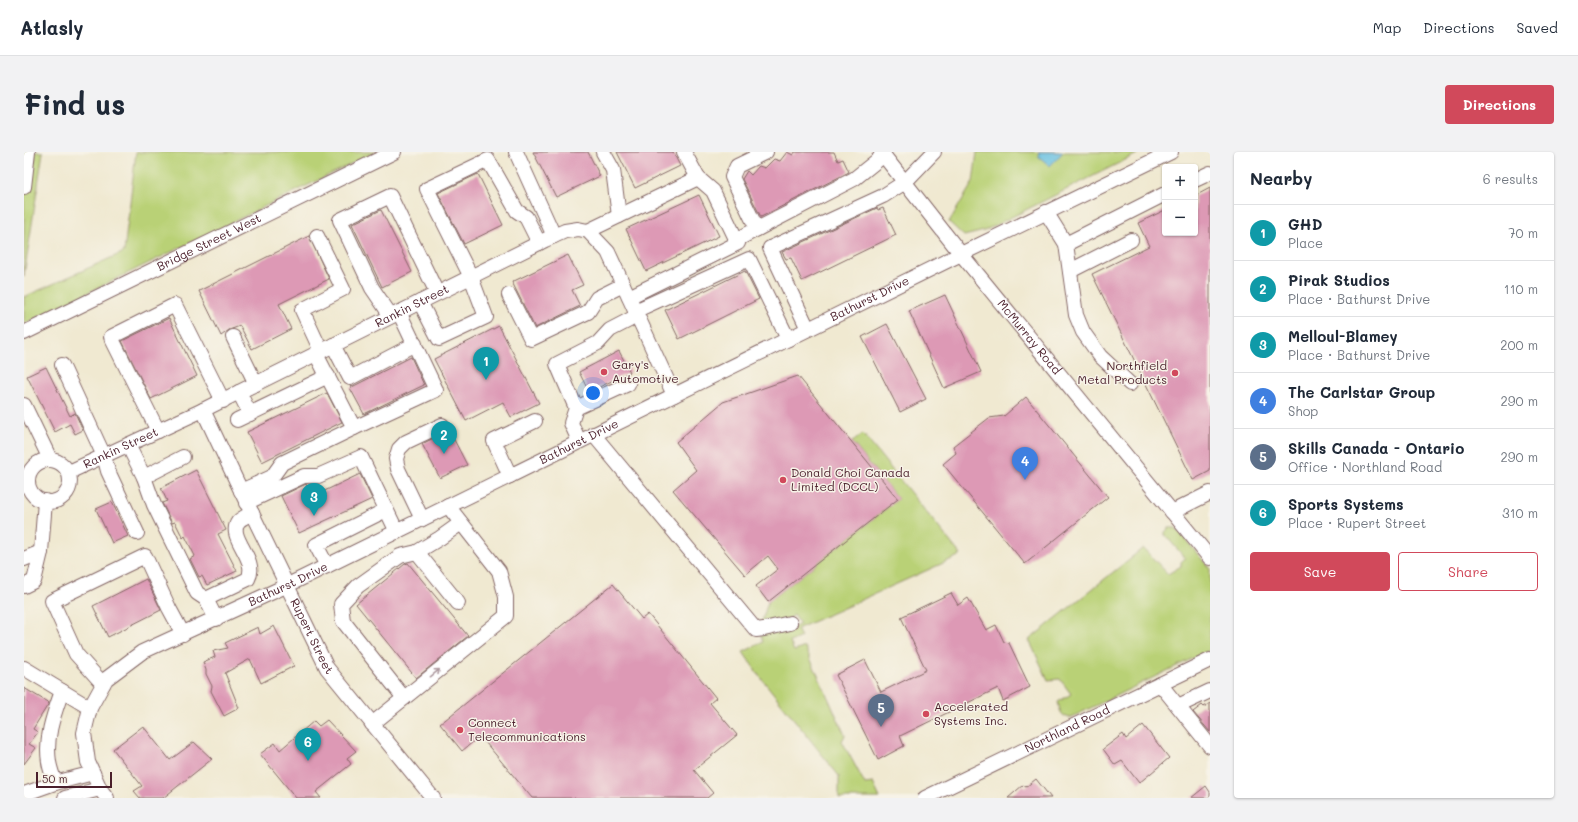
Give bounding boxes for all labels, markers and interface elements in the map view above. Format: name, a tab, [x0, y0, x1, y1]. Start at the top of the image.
text: Atlasly	[20, 15, 83, 40]
text: Map	[1373, 18, 1401, 37]
text: Directions	[1423, 18, 1494, 37]
text: Saved	[1516, 18, 1558, 37]
button: Directions	[1445, 85, 1554, 124]
text: Find us	[24, 86, 125, 122]
map controls	[1162, 164, 1198, 236]
button: +	[1162, 164, 1198, 200]
text: Nearby	[1250, 167, 1312, 189]
text: 6 results	[1483, 170, 1538, 187]
button: −	[1162, 200, 1198, 236]
street label: Bridge Street West	[154, 209, 263, 274]
text: GHD	[1288, 214, 1322, 234]
text: 1	[1260, 224, 1266, 241]
text: 70 m	[1508, 224, 1538, 241]
text: Place	[1288, 234, 1323, 251]
text: Pirak Studios	[1288, 270, 1390, 290]
street label: Bathurst Drive	[827, 272, 912, 324]
street label: Rankin Street	[372, 280, 451, 330]
text: 2	[1259, 280, 1267, 297]
text: 110 m	[1504, 280, 1538, 297]
text: Place · Bathurst Drive	[1288, 290, 1430, 307]
street label: McMurray Road	[994, 296, 1066, 378]
text: Melloul-Blamey	[1288, 326, 1398, 346]
text: 3	[1259, 336, 1267, 353]
text: 200 m	[1500, 336, 1538, 353]
text: Place · Bathurst Drive	[1288, 346, 1430, 363]
pin: 1	[473, 347, 499, 380]
place label: Gary's Automotive	[612, 356, 679, 386]
place label: Northfield Metal Products	[1078, 357, 1167, 387]
marker: Gary's Automotive	[599, 367, 609, 377]
marker: Northfield Metal Products	[1170, 368, 1180, 378]
text: The Carlstar Group	[1288, 382, 1435, 402]
your location	[583, 383, 603, 403]
text: 4	[1259, 392, 1267, 409]
text: 290 m	[1501, 392, 1538, 409]
text: Shop	[1288, 402, 1318, 419]
street label: Bathurst Drive	[536, 415, 621, 467]
pin: 2	[431, 421, 457, 454]
street label: Rankin Street	[80, 423, 160, 471]
text: Skills Canada - Ontario	[1288, 438, 1464, 458]
pin: 4	[1012, 447, 1038, 480]
text: 5	[1259, 448, 1267, 465]
text: 290 m	[1501, 448, 1538, 465]
text: Office · Northland Road	[1288, 458, 1442, 475]
place label: Donald Choi Canada Limited (DCCL)	[791, 464, 910, 494]
marker: Donald Choi Canada Limited (DCCL)	[778, 475, 788, 485]
pin: 3	[301, 483, 327, 516]
text: Sports Systems	[1288, 494, 1404, 514]
text: 6	[1259, 504, 1267, 521]
text: 310 m	[1502, 504, 1538, 521]
text: Place · Rupert Street	[1288, 514, 1426, 531]
button: Save	[1250, 552, 1390, 591]
button: Share	[1398, 552, 1538, 591]
street label: Bathurst Drive	[245, 558, 330, 609]
street label: Rupert Street	[287, 595, 338, 677]
one-way arrow	[429, 669, 440, 678]
pin: 5	[868, 694, 894, 727]
place label: Accelerated Systems Inc.	[934, 698, 1008, 728]
street label: Northland Road	[1022, 701, 1112, 756]
marker: Accelerated Systems Inc.	[921, 709, 931, 719]
place label: Connect Telecommunications	[468, 714, 586, 744]
marker: Connect Telecommunications	[455, 725, 465, 735]
pin: 6	[295, 728, 321, 761]
scale bar	[36, 770, 112, 789]
text: 50 m	[42, 771, 68, 786]

